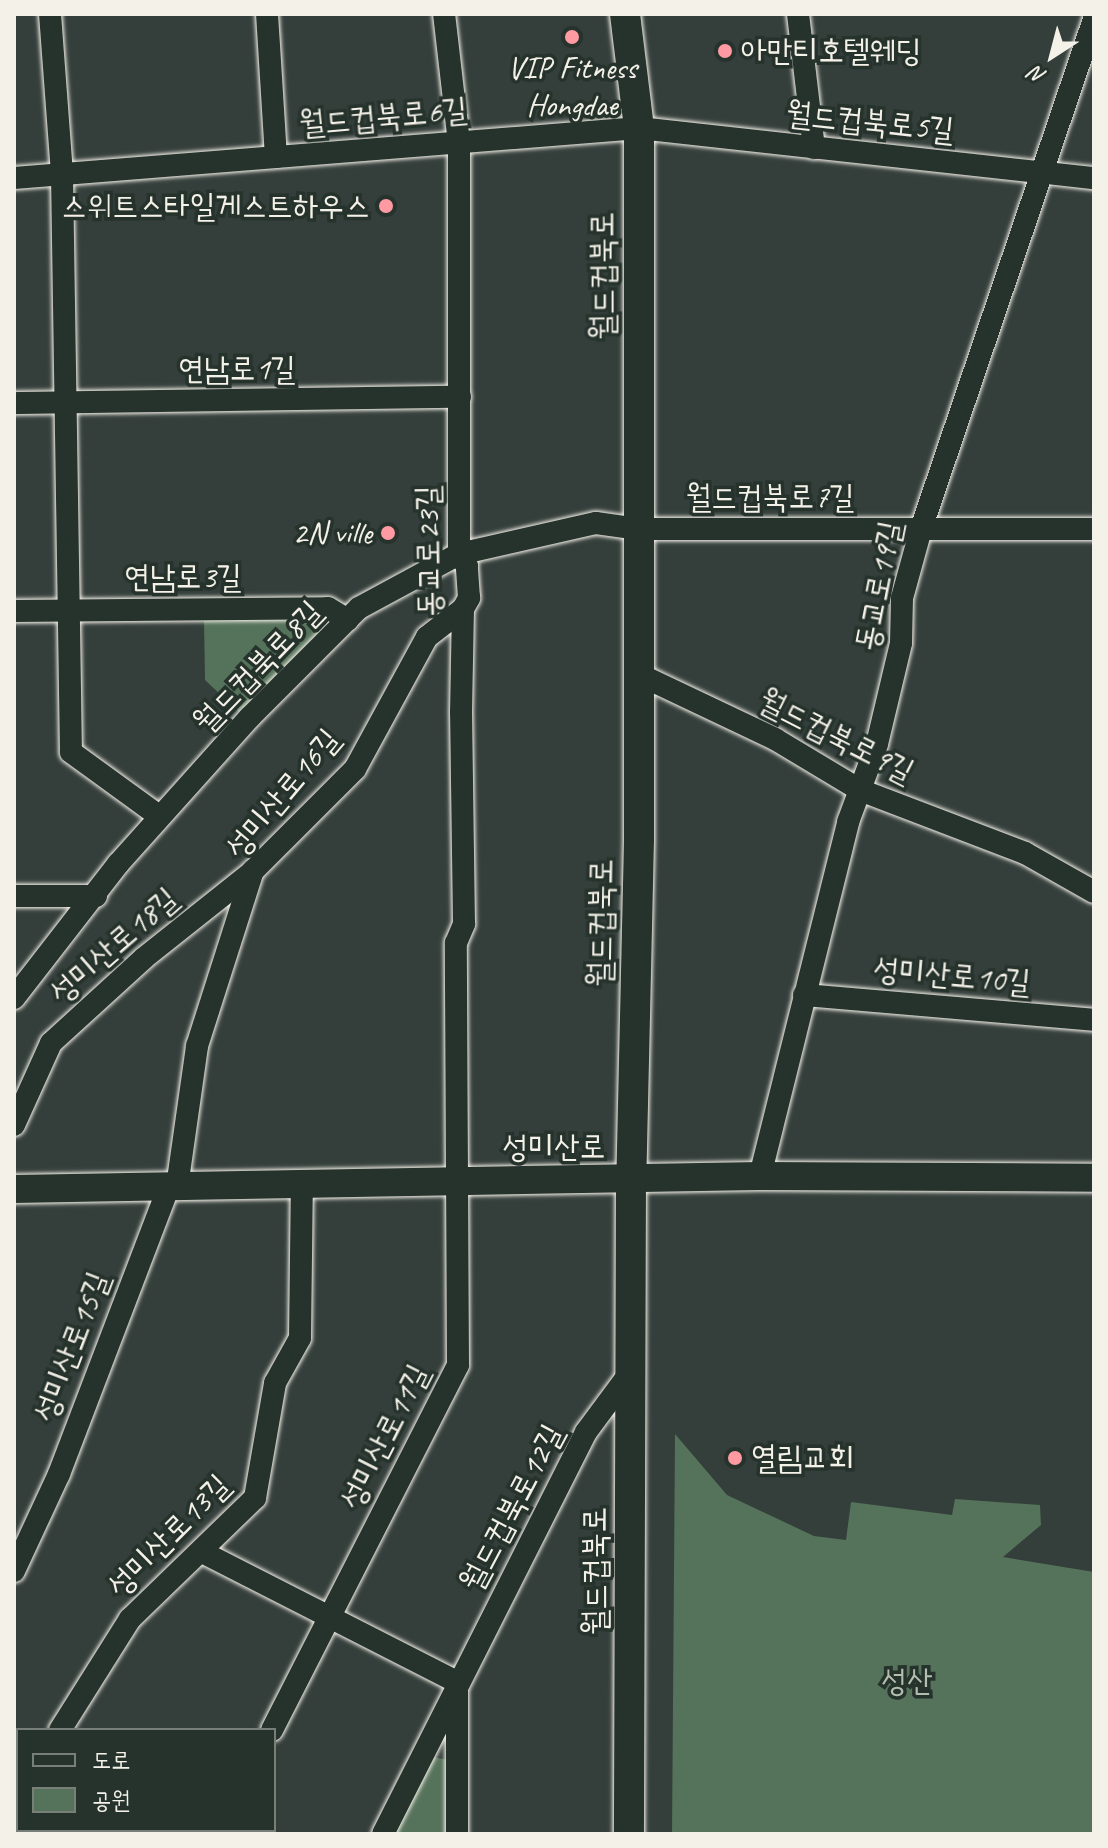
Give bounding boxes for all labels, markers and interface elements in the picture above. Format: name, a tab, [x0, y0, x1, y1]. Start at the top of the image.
north arrow	[1012, 16, 1092, 96]
marker: VIP Fitness Hongdae	[563, 28, 581, 46]
place label: 아만티호텔웨딩	[741, 32, 921, 70]
marker: 아만티호텔웨딩	[716, 42, 734, 60]
place label: VIP Fitness Hongdae	[507, 50, 637, 125]
text: N	[1024, 60, 1052, 91]
street label: 월드컵북로6길	[297, 91, 469, 143]
street label: 월드컵북로5길	[784, 94, 956, 150]
place label: 스위트스타일게스트하우스	[61, 187, 370, 225]
marker: 스위트스타일게스트하우스	[377, 197, 395, 215]
street label: 월드컵북로	[584, 212, 622, 340]
street label: 연남로1길	[178, 350, 296, 388]
street label: 월드컵북로7길	[686, 478, 854, 516]
street label: 동교로23길	[409, 485, 449, 617]
place label: 2N ville	[293, 514, 372, 552]
street label: 동교로19길	[848, 518, 910, 654]
marker: 2N ville	[379, 524, 397, 542]
street label: 연남로3길	[124, 558, 242, 596]
street label: 월드컵북로8길	[186, 593, 330, 741]
street label: 월드컵북로9길	[752, 681, 920, 791]
street label: 성미산로16길	[218, 721, 348, 867]
street label: 월드컵북로	[581, 858, 621, 988]
street label: 성미산로18길	[42, 880, 186, 1012]
street label: 성미산로10길	[872, 950, 1032, 1002]
street label: 성미산로	[502, 1128, 606, 1166]
street label: 성미산로15길	[26, 1267, 118, 1427]
street label: 성미산로11길	[332, 1358, 438, 1516]
street label: 월드컵북로12길	[452, 1418, 572, 1598]
place label: 열림교회	[751, 1439, 854, 1477]
marker: 열림교회	[726, 1449, 744, 1467]
street label: 성미산로13길	[100, 1467, 238, 1605]
street label: 월드컵북로	[576, 1507, 614, 1635]
park label: 성산	[881, 1662, 933, 1700]
legend	[16, 1728, 276, 1832]
text: 도로	[92, 1745, 131, 1775]
text: 공원	[92, 1785, 131, 1815]

